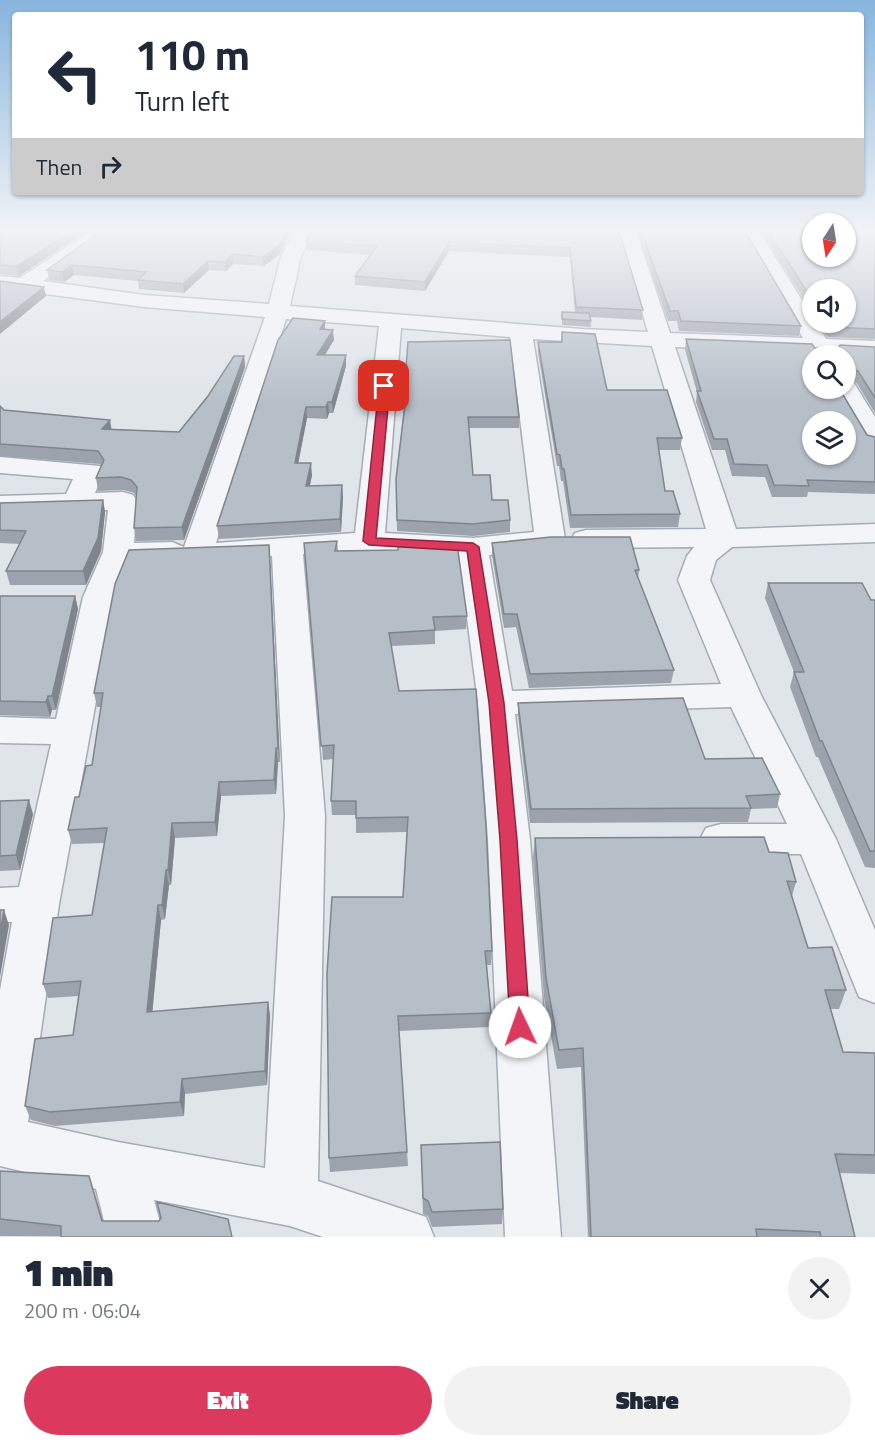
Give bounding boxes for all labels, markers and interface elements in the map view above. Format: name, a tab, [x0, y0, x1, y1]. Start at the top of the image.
text: 110 m	[135, 22, 250, 86]
icon: left	[36, 36, 114, 114]
text: Turn left	[135, 80, 229, 121]
text: Then	[36, 150, 82, 184]
icon: right	[94, 150, 127, 183]
north arrow	[802, 213, 856, 267]
map controls	[802, 213, 856, 465]
button: sound	[802, 279, 856, 333]
button: search	[802, 345, 856, 399]
pin	[358, 360, 409, 411]
icon: arrive	[367, 369, 400, 402]
button: layers	[802, 411, 856, 465]
position arrow	[488, 995, 552, 1059]
text: 1 min	[24, 1245, 113, 1300]
button: close	[788, 1257, 851, 1320]
text: 200 m · 06:04	[24, 1295, 141, 1326]
button: Exit	[24, 1366, 432, 1435]
button: Share	[444, 1366, 851, 1435]

